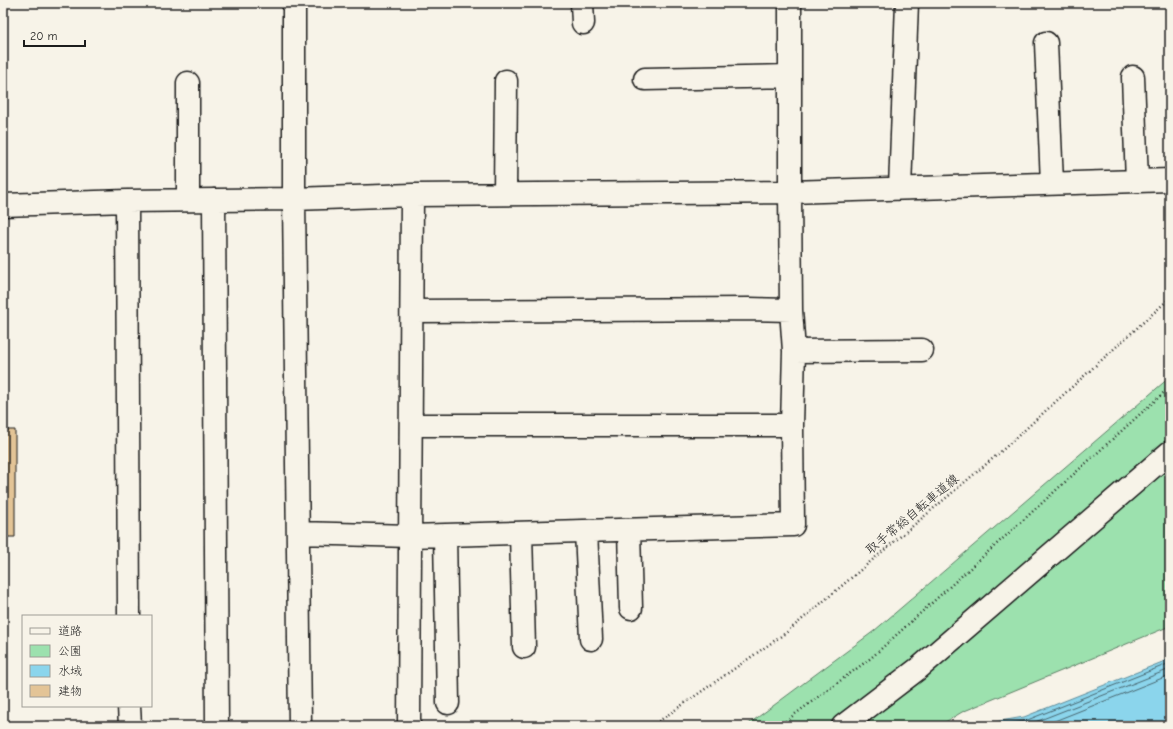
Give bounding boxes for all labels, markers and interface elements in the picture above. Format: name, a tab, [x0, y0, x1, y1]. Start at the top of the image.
scale bar	[24, 22, 85, 48]
text: 20 m	[30, 29, 58, 43]
street label: 取手常総自転車道線	[862, 470, 962, 557]
legend	[22, 615, 152, 707]
text: 道路	[58, 624, 82, 638]
text: 公園	[58, 644, 82, 658]
text: 水域	[58, 664, 82, 678]
text: 建物	[58, 684, 82, 698]

